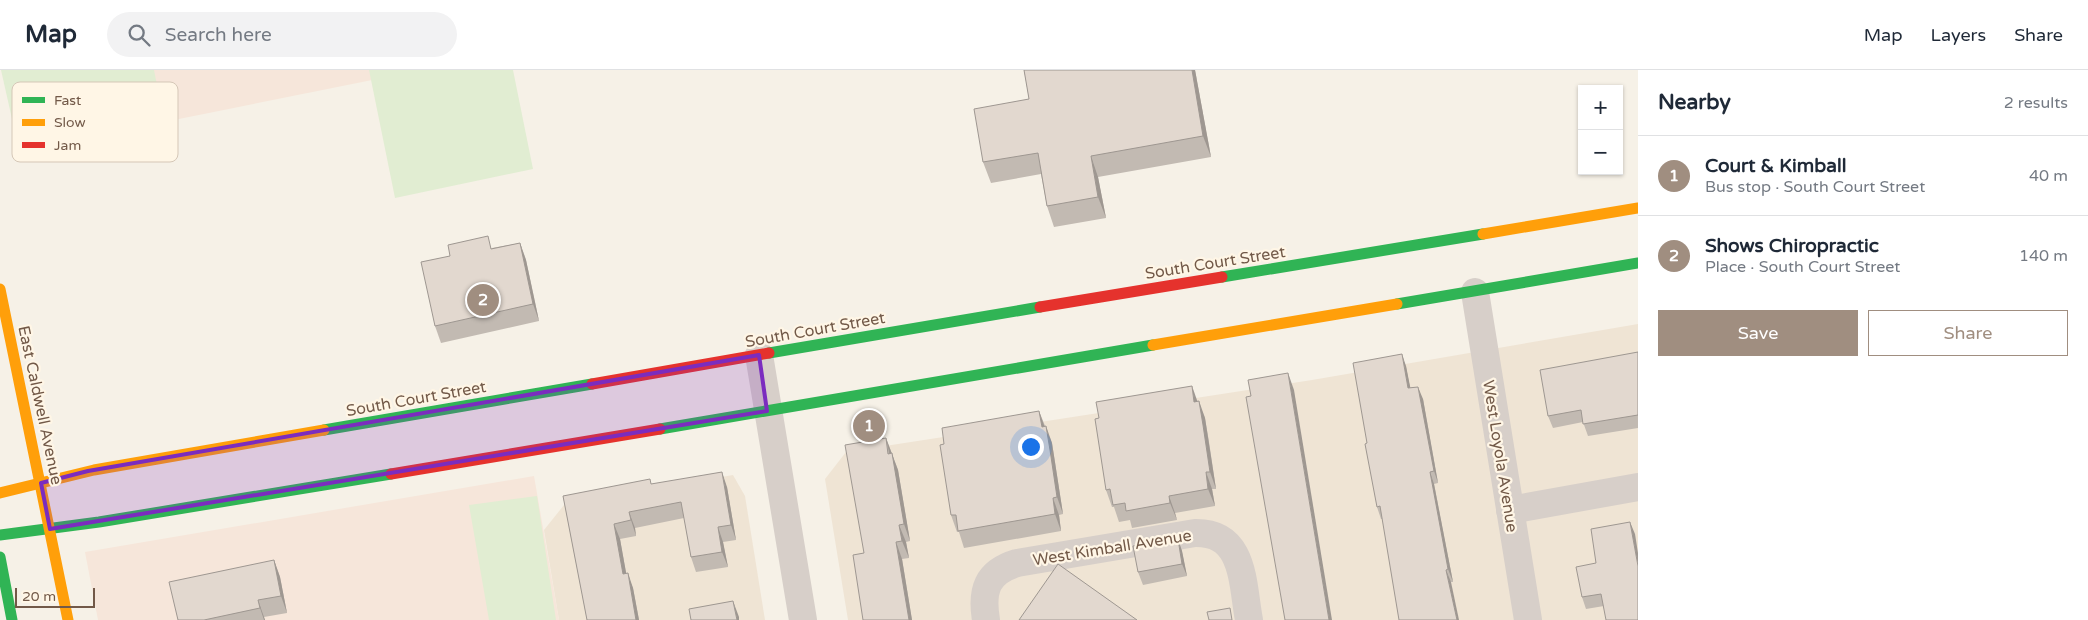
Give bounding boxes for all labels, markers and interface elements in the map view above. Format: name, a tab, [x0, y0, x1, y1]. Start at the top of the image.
search box	[107, 12, 457, 57]
text: Map	[25, 20, 77, 49]
icon: search	[125, 21, 153, 49]
text: Search here	[165, 24, 272, 46]
text: Map	[1864, 24, 1903, 46]
text: Layers	[1931, 24, 1986, 46]
text: Share	[2014, 24, 2063, 46]
legend	[12, 82, 178, 162]
map controls	[1578, 85, 1623, 175]
button: +	[1578, 85, 1623, 130]
text: Nearby	[1658, 90, 1731, 115]
text: Fast	[54, 92, 82, 109]
text: 2 results	[2004, 93, 2068, 113]
text: Slow	[54, 114, 86, 131]
button: −	[1578, 130, 1623, 175]
text: Jam	[54, 137, 81, 154]
text: Court & Kimball	[1705, 155, 1846, 177]
text: 1	[1669, 166, 1679, 186]
text: 40 m	[2029, 166, 2068, 186]
text: Bus stop · South Court Street	[1705, 177, 1925, 197]
text: Shows Chiropractic	[1705, 235, 1879, 257]
street label: South Court Street	[1144, 242, 1287, 284]
text: 2	[1669, 246, 1679, 266]
text: 140 m	[2019, 246, 2068, 266]
text: Place · South Court Street	[1705, 257, 1900, 277]
pin: 2	[467, 281, 499, 319]
street label: South Court Street	[744, 308, 887, 352]
button: Save	[1658, 310, 1858, 356]
button: Share	[1868, 310, 2068, 356]
street label: East Caldwell Avenue	[13, 324, 67, 487]
street label: South Court Street	[345, 377, 488, 421]
street label: West Loyola Avenue	[1478, 379, 1522, 534]
pin: 1	[853, 407, 885, 445]
your location	[1018, 434, 1044, 460]
street label: West Kimball Avenue	[1031, 526, 1193, 570]
scale bar	[15, 585, 95, 608]
text: 20 m	[22, 588, 56, 605]

